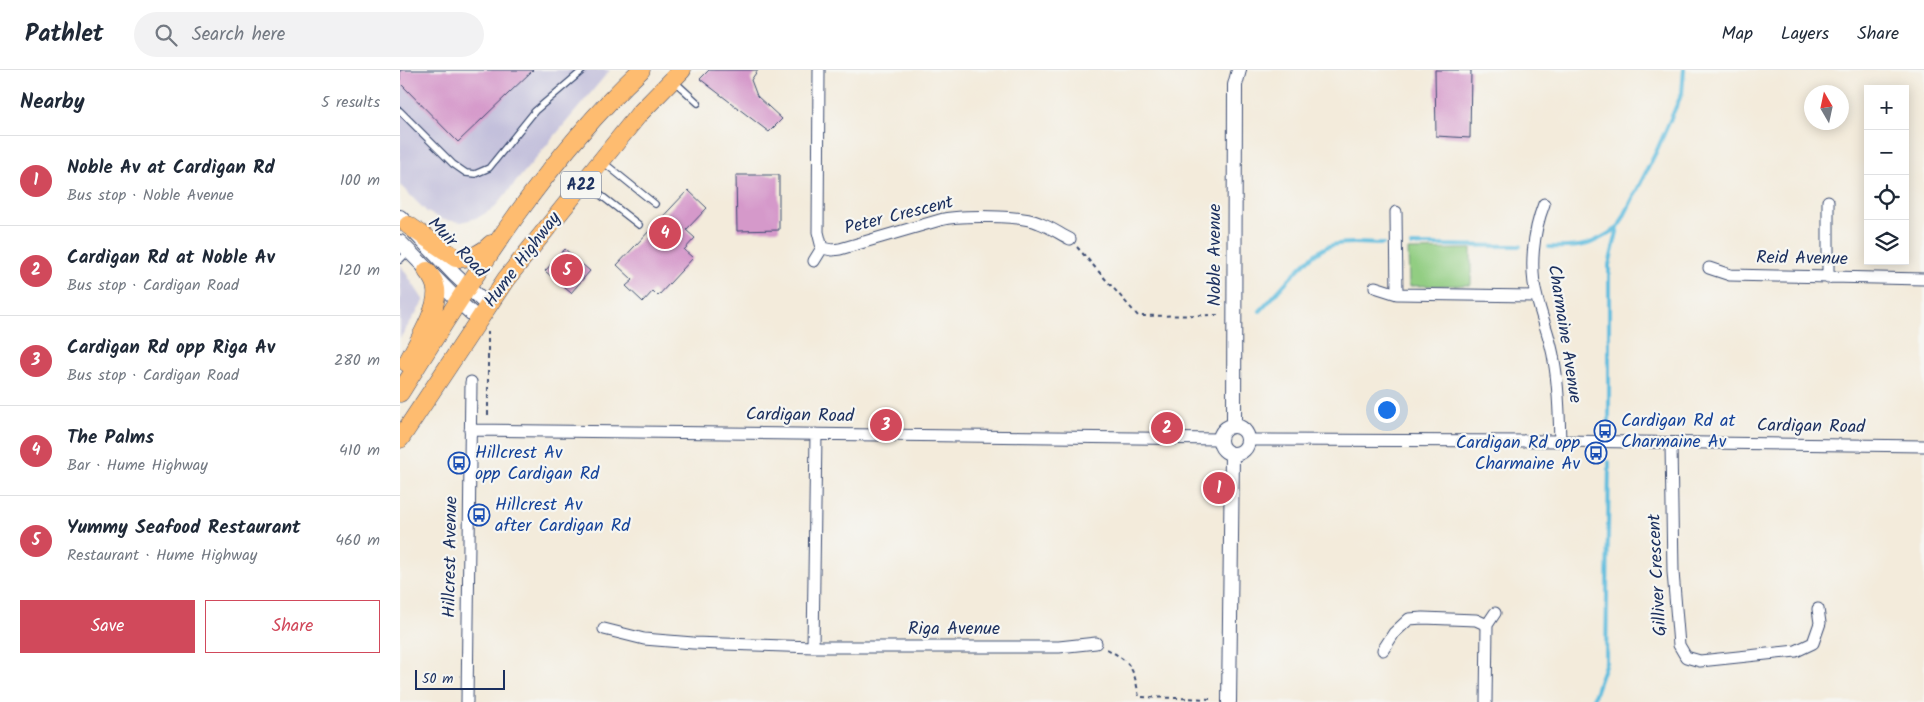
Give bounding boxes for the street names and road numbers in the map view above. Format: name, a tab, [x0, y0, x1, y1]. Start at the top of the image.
road number: A22	[561, 172, 601, 198]
street label: Peter Crescent	[841, 188, 958, 244]
street label: Noble Avenue	[1201, 204, 1230, 306]
street label: Hume Highway	[477, 205, 569, 314]
street label: Muir Road	[420, 210, 495, 286]
street label: Reid Avenue	[1756, 244, 1848, 274]
street label: Charmaine Avenue	[1539, 263, 1589, 405]
street label: Cardigan Road	[746, 401, 855, 431]
street label: Cardigan Road	[1757, 412, 1866, 442]
street label: Hillcrest Avenue	[435, 496, 467, 618]
street label: Gilliver Crescent	[1640, 512, 1676, 637]
street label: Riga Avenue	[908, 615, 1000, 644]

